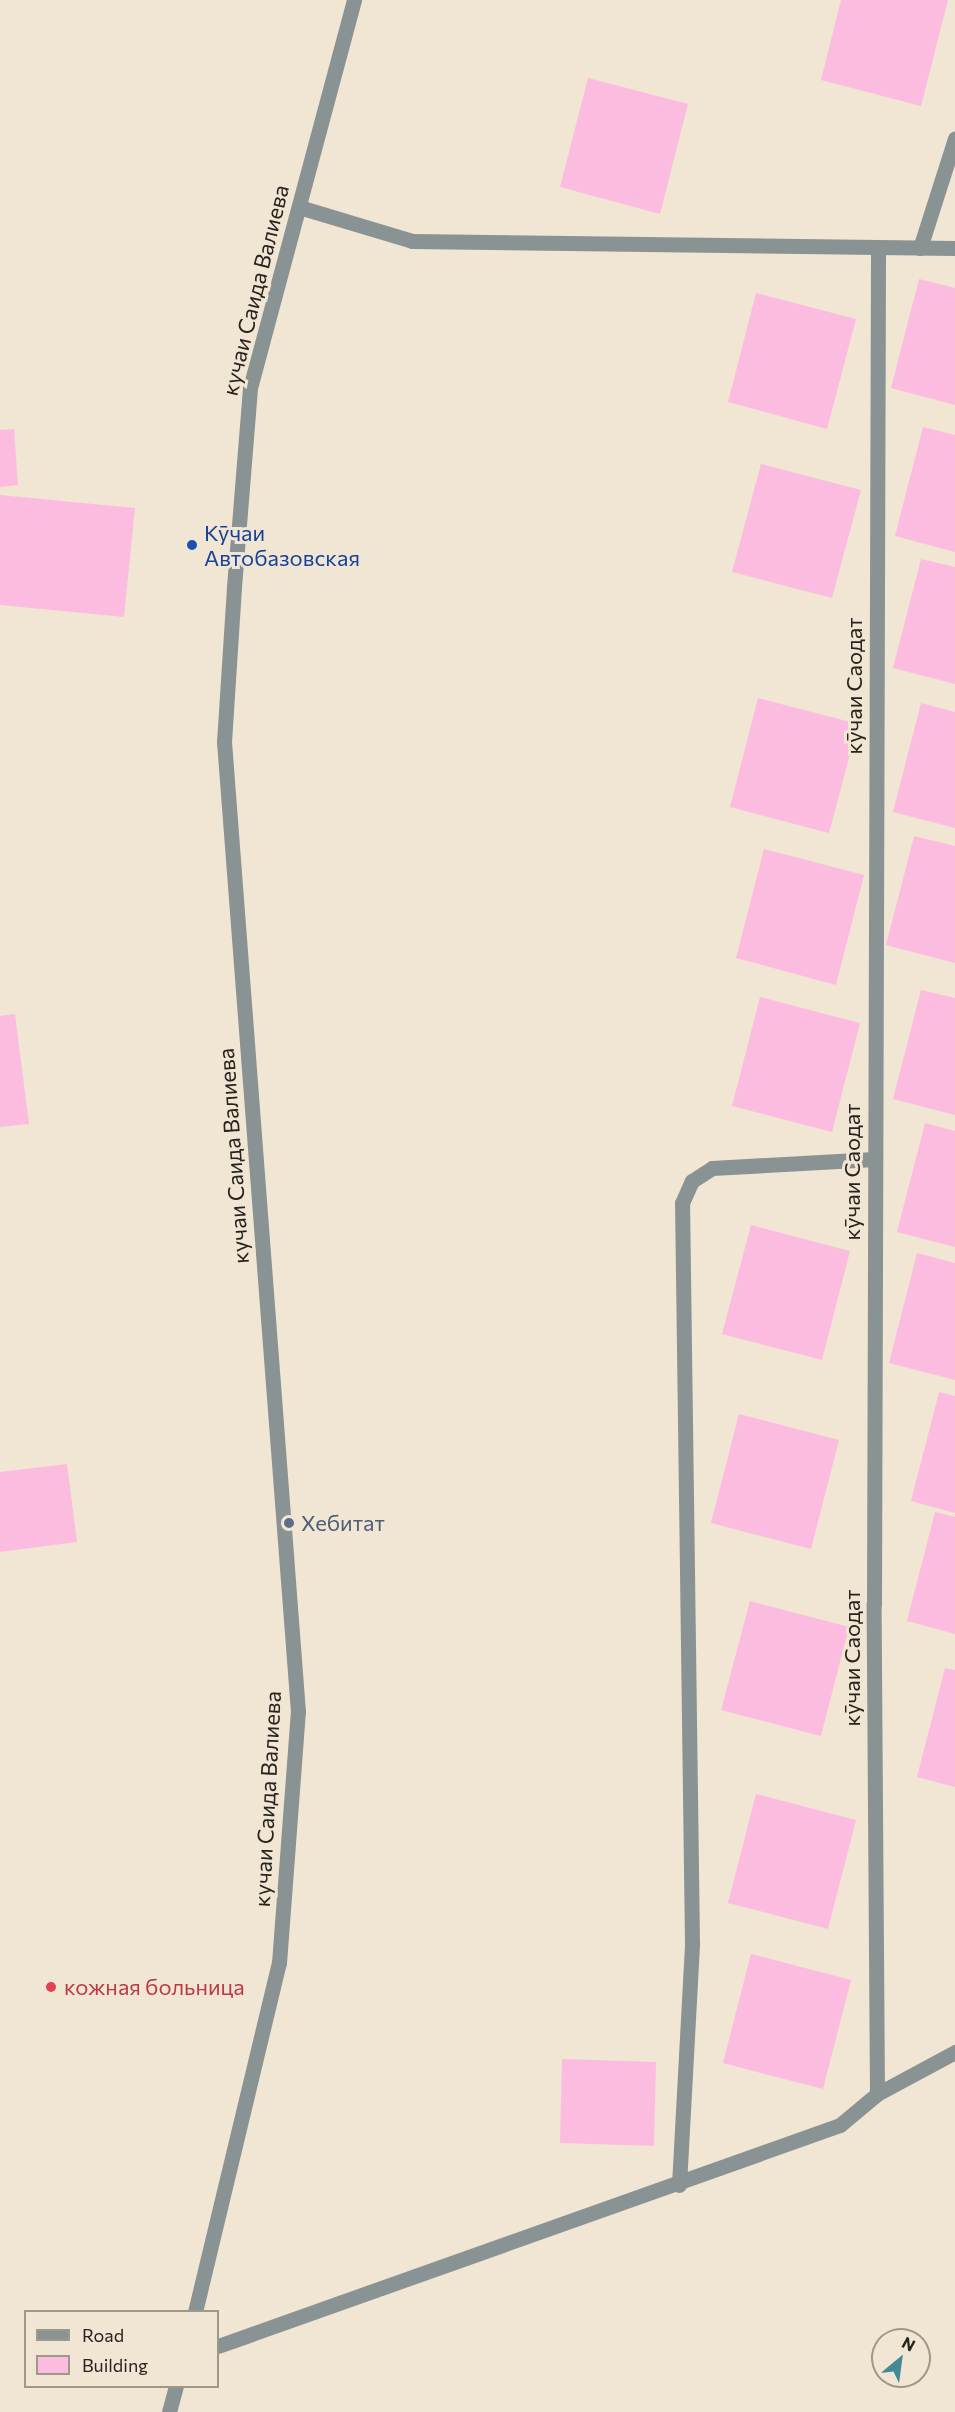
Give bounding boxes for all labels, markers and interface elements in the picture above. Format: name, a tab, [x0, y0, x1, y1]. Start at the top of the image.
street label: кучаи Саида Валиева	[216, 182, 294, 398]
place label: Кӯчаи Автобазовская	[204, 519, 360, 570]
marker: Кӯчаи Автобазовская	[185, 538, 199, 552]
street label: кӯчаи Саодат	[841, 617, 867, 755]
street label: кучаи Саида Валиева	[212, 1047, 254, 1265]
street label: кӯчаи Саодат	[839, 1103, 865, 1241]
place label: Хебитат	[301, 1510, 385, 1536]
marker: Хебитат	[282, 1516, 296, 1530]
street label: кӯчаи Саодат	[839, 1589, 865, 1727]
street label: кучаи Саида Валиева	[248, 1690, 286, 1908]
place label: кожная больница	[64, 1974, 245, 2000]
marker: кожная больница	[42, 1978, 60, 1996]
legend	[24, 2310, 219, 2388]
text: Road	[82, 2324, 124, 2346]
north arrow	[871, 2328, 931, 2388]
text: N	[899, 2332, 919, 2355]
text: Building	[82, 2354, 148, 2376]

